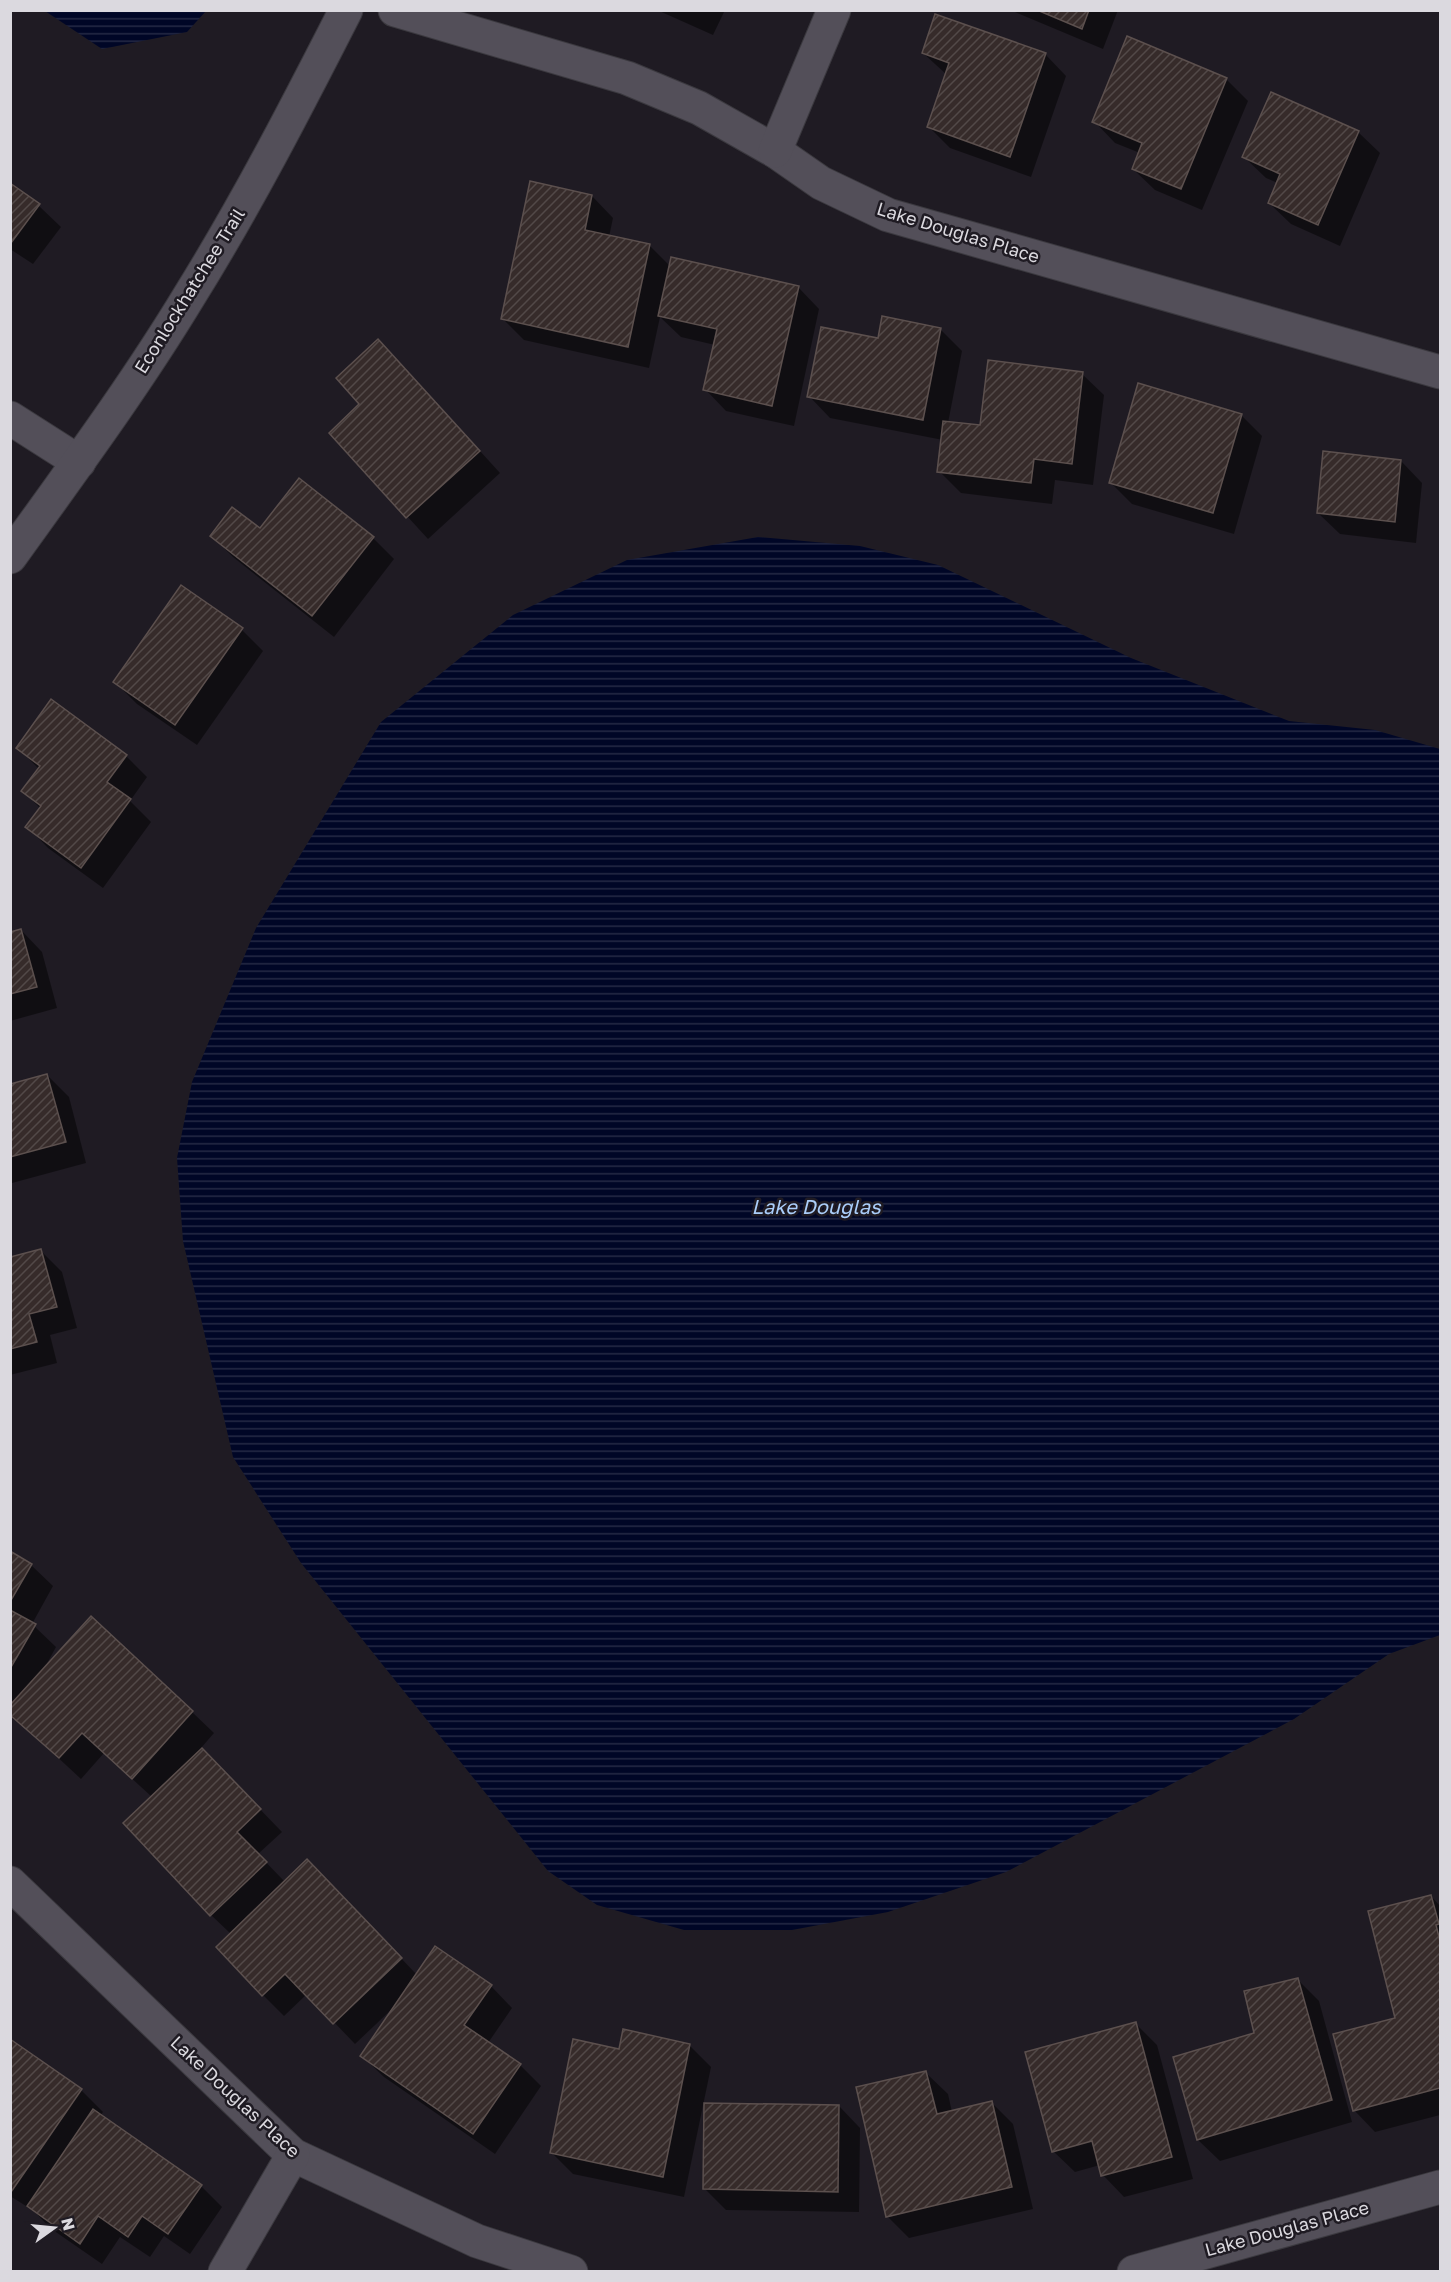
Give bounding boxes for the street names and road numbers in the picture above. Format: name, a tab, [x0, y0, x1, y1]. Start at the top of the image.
street label: Lake Douglas Place	[874, 197, 1042, 267]
street label: Econlockhatchee Trail	[129, 204, 249, 377]
street label: Lake Douglas Place	[167, 2031, 305, 2162]
street label: Lake Douglas Place	[1202, 2196, 1371, 2260]

